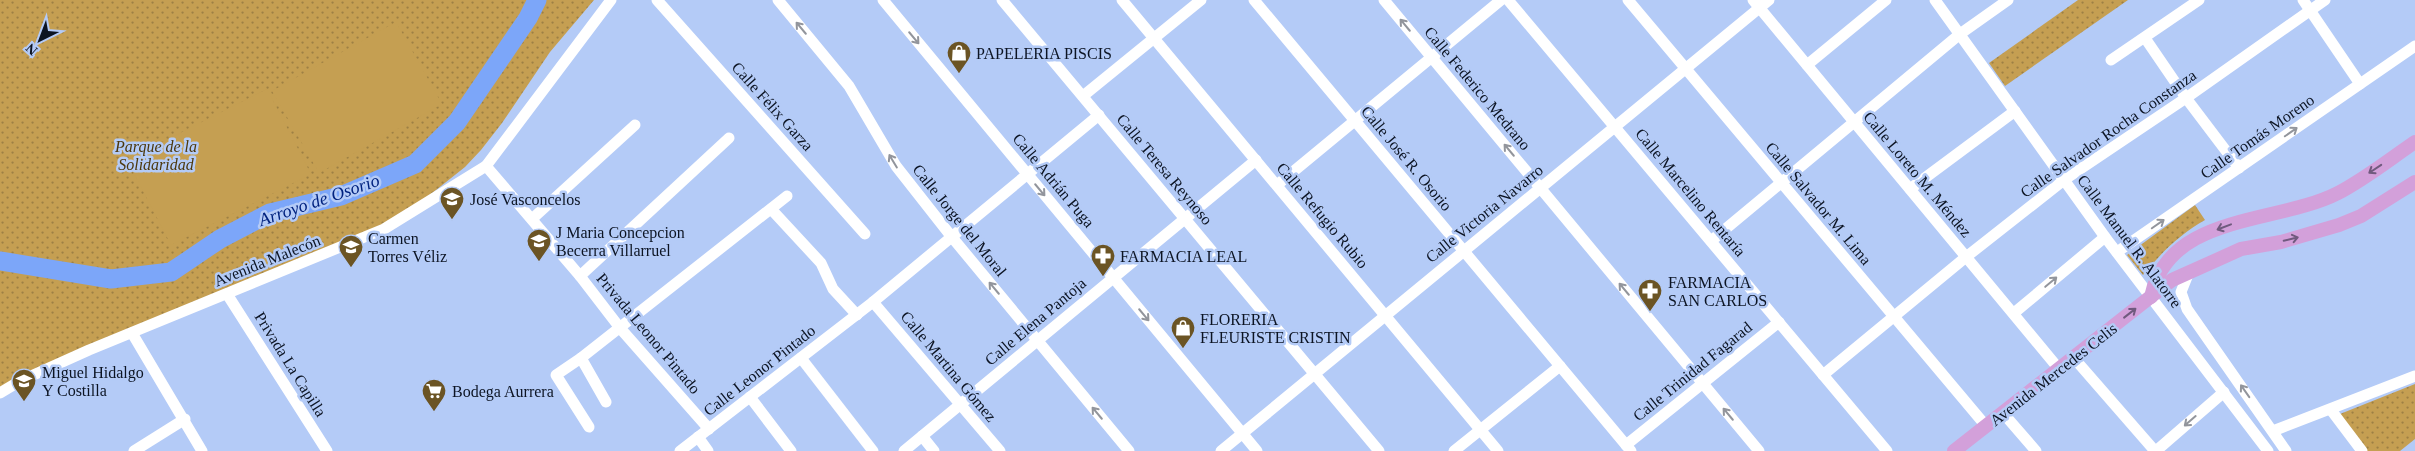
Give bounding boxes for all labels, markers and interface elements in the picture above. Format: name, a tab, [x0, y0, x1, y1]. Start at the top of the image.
north arrow	[15, 15, 65, 65]
one-way arrow	[1399, 19, 1410, 32]
one-way arrow	[795, 21, 807, 34]
street label: Calle Federico Medrano	[1421, 23, 1534, 153]
one-way arrow	[909, 31, 920, 44]
text: N	[23, 40, 40, 58]
shop icon: PAPELERIA PISCIS	[946, 40, 972, 74]
place label: PAPELERIA PISCIS	[976, 45, 1112, 62]
street label: Calle Félix Garza	[729, 59, 817, 154]
street label: Calle Salvador Rocha Constanza	[2017, 66, 2199, 201]
street label: Calle Tomás Moreno	[2197, 91, 2317, 182]
street label: Calle José R. Osorio	[1358, 102, 1455, 214]
street label: Calle Loreto M. Méndez	[1860, 108, 1975, 240]
street label: Calle Teresa Reynoso	[1113, 111, 1216, 229]
street label: Calle Marcelino Rentaría	[1632, 125, 1749, 260]
one-way arrow	[2284, 127, 2298, 137]
street label: Calle Adrián Puga	[1009, 130, 1098, 231]
park label: Parque de la Solidaridad	[114, 138, 197, 173]
street label: Calle Salvador M. Lima	[1762, 139, 1875, 268]
one-way arrow	[1503, 144, 1514, 157]
one-way arrow	[888, 154, 898, 168]
street label: Calle Refugio Rubio	[1273, 159, 1372, 272]
street label: Calle Jorge del Moral	[909, 161, 1010, 281]
street label: Calle Victoria Navarro	[1422, 161, 1546, 266]
one-way arrow	[2368, 164, 2382, 174]
water label: Arroyo de Osorio	[255, 170, 382, 230]
street label: Calle Manuel R. Alatorre	[2074, 172, 2185, 311]
one-way arrow	[1035, 183, 1046, 196]
school or university icon: José Vasconcelos	[439, 186, 465, 220]
place label: José Vasconcelos	[470, 191, 580, 208]
one-way arrow	[2150, 219, 2164, 229]
one-way arrow	[2217, 222, 2232, 232]
place label: J Maria Concepcion Becerra Villarruel	[556, 224, 685, 259]
school or university icon: J Maria Concepcion Becerra Villarruel	[526, 228, 552, 262]
place label: Carmen Torres Véliz	[368, 230, 447, 265]
street label: Avenida Malecón	[212, 231, 323, 290]
school or university icon: Carmen Torres Véliz	[338, 234, 364, 268]
one-way arrow	[2283, 234, 2299, 243]
pharmacy icon: FARMACIA LEAL	[1090, 243, 1116, 277]
place label: FARMACIA LEAL	[1120, 248, 1247, 265]
street label: Privada Leonor Pintado	[593, 270, 704, 397]
street label: Calle Elena Pantoja	[982, 274, 1090, 369]
place label: FARMACIA SAN CARLOS	[1668, 274, 1767, 309]
one-way arrow	[2044, 277, 2057, 288]
pharmacy icon: FARMACIA SAN CARLOS	[1637, 278, 1663, 312]
one-way arrow	[988, 282, 999, 295]
one-way arrow	[1618, 282, 1629, 295]
street label: Calle Martina Gómez	[898, 308, 1000, 425]
one-way arrow	[1138, 308, 1150, 321]
one-way arrow	[2123, 308, 2137, 318]
street label: Privada La Capilla	[251, 309, 330, 420]
place label: FLORERIA FLEURISTE CRISTIN	[1200, 311, 1351, 346]
shop icon: FLORERIA FLEURISTE CRISTIN	[1170, 315, 1196, 349]
street label: Calle Trinidad Fagarad	[1630, 318, 1756, 425]
street label: Avenida Mercedes Celis	[1987, 320, 2120, 429]
street label: Calle Leonor Pintado	[700, 322, 818, 419]
place label: Miguel Hidalgo Y Costilla	[42, 364, 144, 399]
school or university icon: Miguel Hidalgo Y Costilla	[11, 368, 37, 402]
supermarket icon: Bodega Aurrera	[421, 378, 447, 412]
place label: Bodega Aurrera	[452, 383, 554, 401]
one-way arrow	[2240, 384, 2250, 398]
one-way arrow	[1092, 407, 1103, 420]
one-way arrow	[1722, 407, 1733, 420]
one-way arrow	[2184, 416, 2197, 427]

